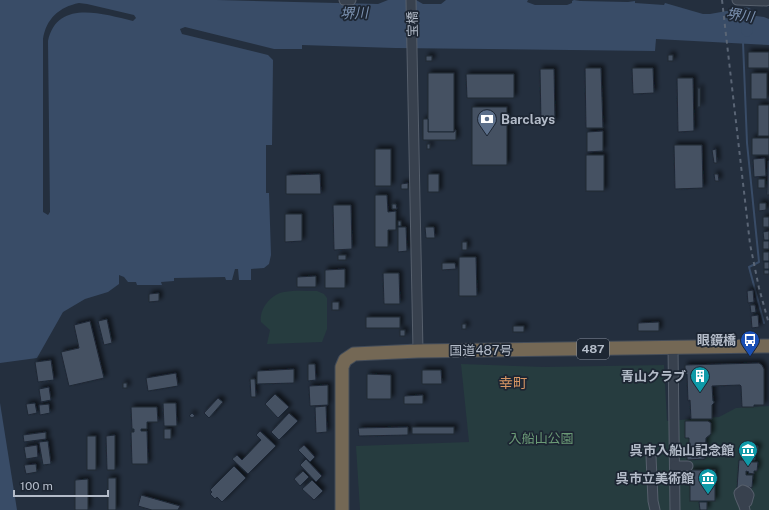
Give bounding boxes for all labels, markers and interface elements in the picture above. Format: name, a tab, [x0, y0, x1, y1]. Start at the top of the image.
water label: 堺川	[340, 4, 370, 21]
water label: 堺川	[725, 5, 757, 25]
street label: 宝橋	[405, 11, 420, 37]
bank icon: Barclays	[476, 108, 498, 136]
place label: Barclays	[501, 112, 555, 127]
bus stop icon: 眼鏡橋	[739, 329, 761, 357]
place label: 眼鏡橋	[697, 333, 736, 348]
road number: 487	[577, 339, 609, 359]
street label: 国道487号	[449, 343, 513, 358]
building icon: 青山クラブ	[689, 365, 711, 393]
place label: 青山クラブ	[621, 369, 686, 384]
district label: 幸町	[499, 375, 527, 391]
park label: 入船山公園	[508, 431, 574, 446]
museum icon: 呉市入船山記念館	[737, 439, 759, 467]
place label: 呉市入船山記念館	[630, 443, 734, 458]
museum icon: 呉市立美術館	[697, 467, 719, 495]
place label: 呉市立美術館	[616, 471, 694, 486]
scale bar	[14, 472, 108, 498]
text: 100 m	[20, 479, 53, 493]

